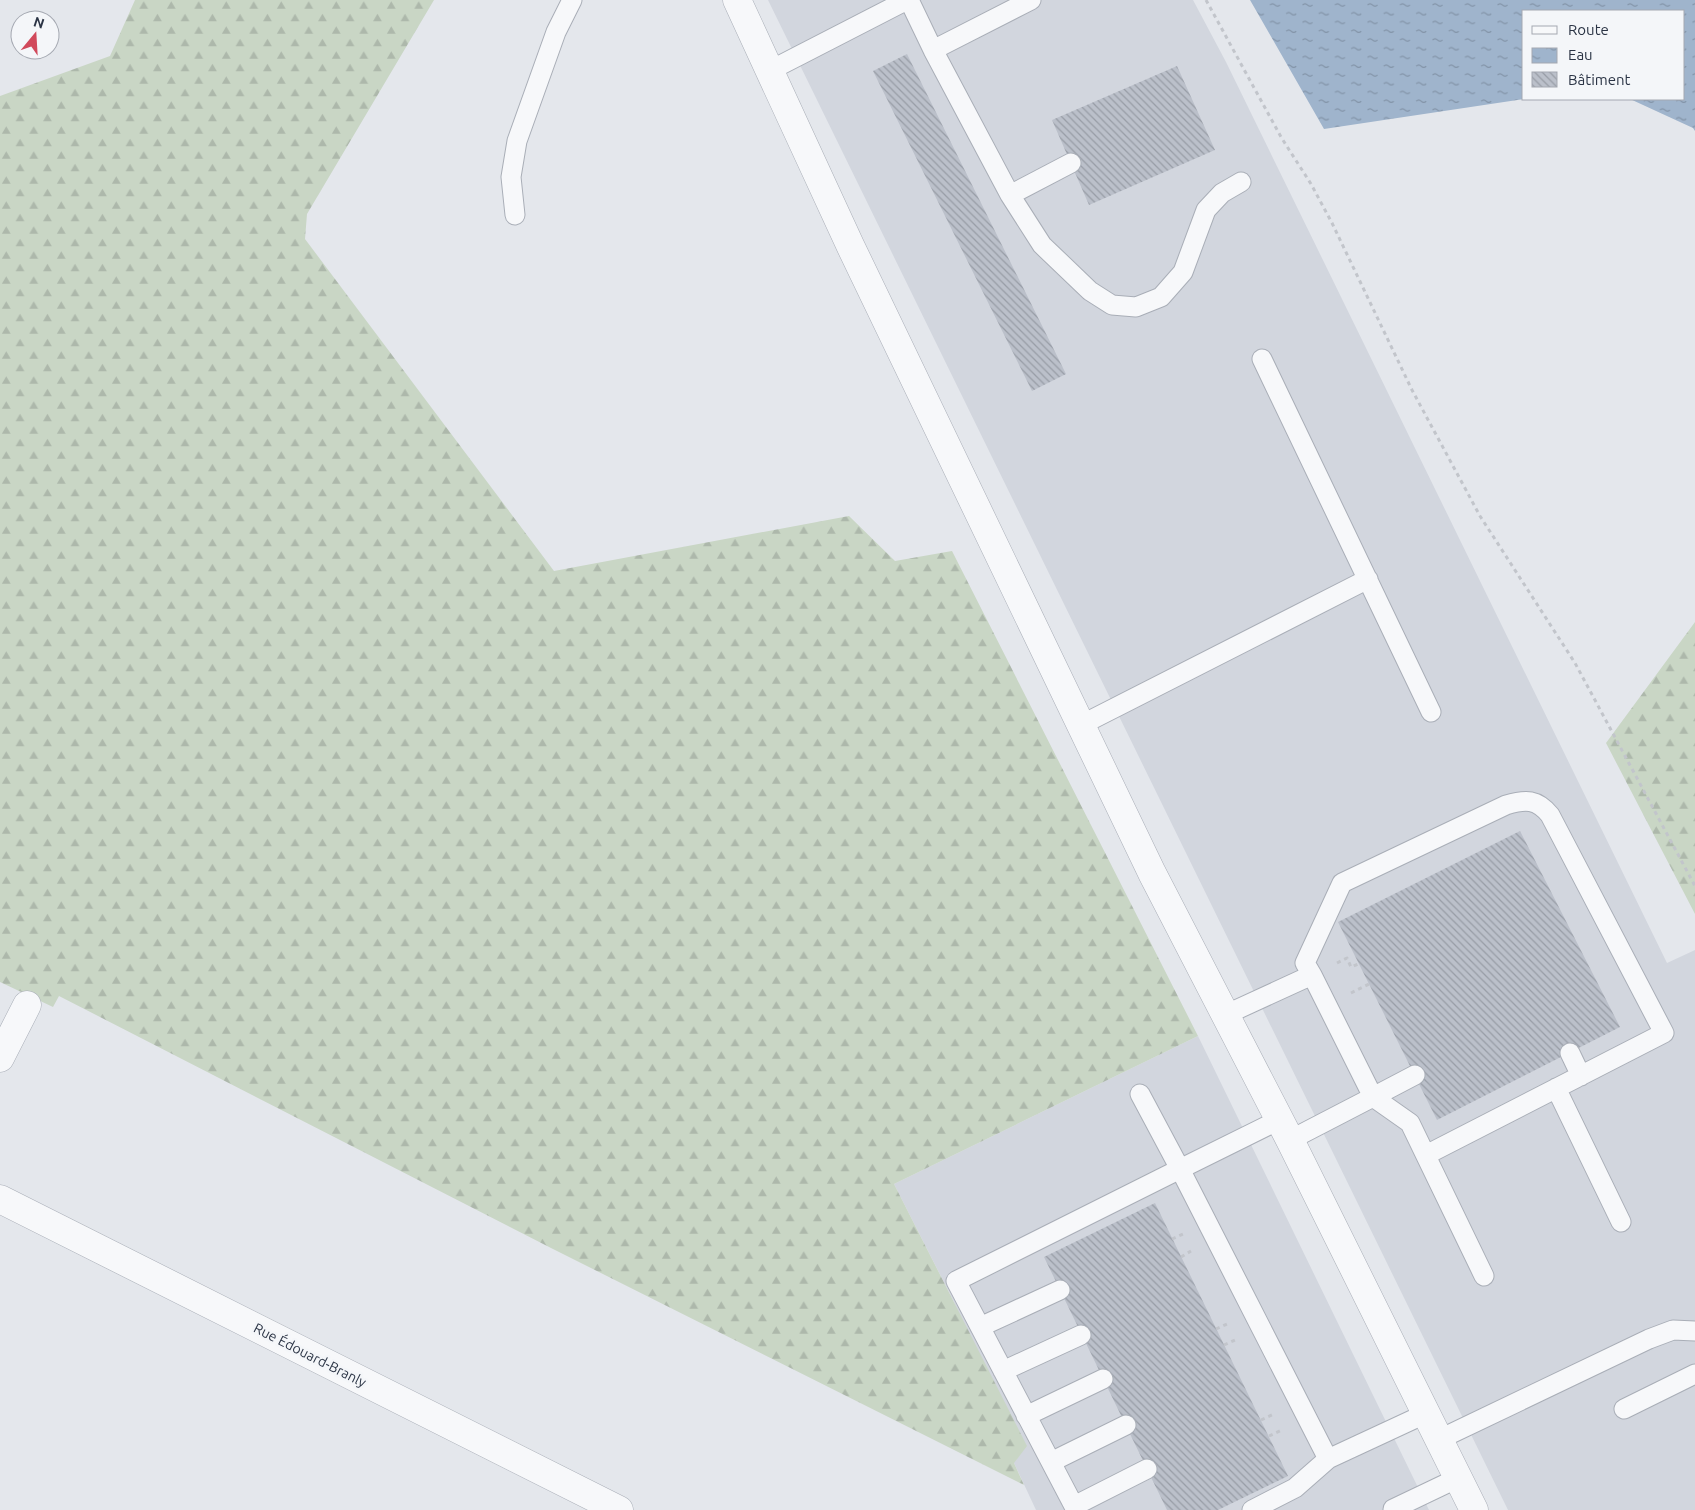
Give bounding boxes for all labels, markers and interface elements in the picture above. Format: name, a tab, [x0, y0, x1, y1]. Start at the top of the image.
north arrow	[10, 10, 60, 60]
legend	[1522, 10, 1685, 100]
text: N	[32, 13, 46, 32]
text: Route	[1568, 21, 1609, 38]
text: Eau	[1568, 46, 1593, 63]
text: Bâtiment	[1568, 71, 1631, 88]
street label: Rue Édouard-Branly	[251, 1319, 370, 1390]

